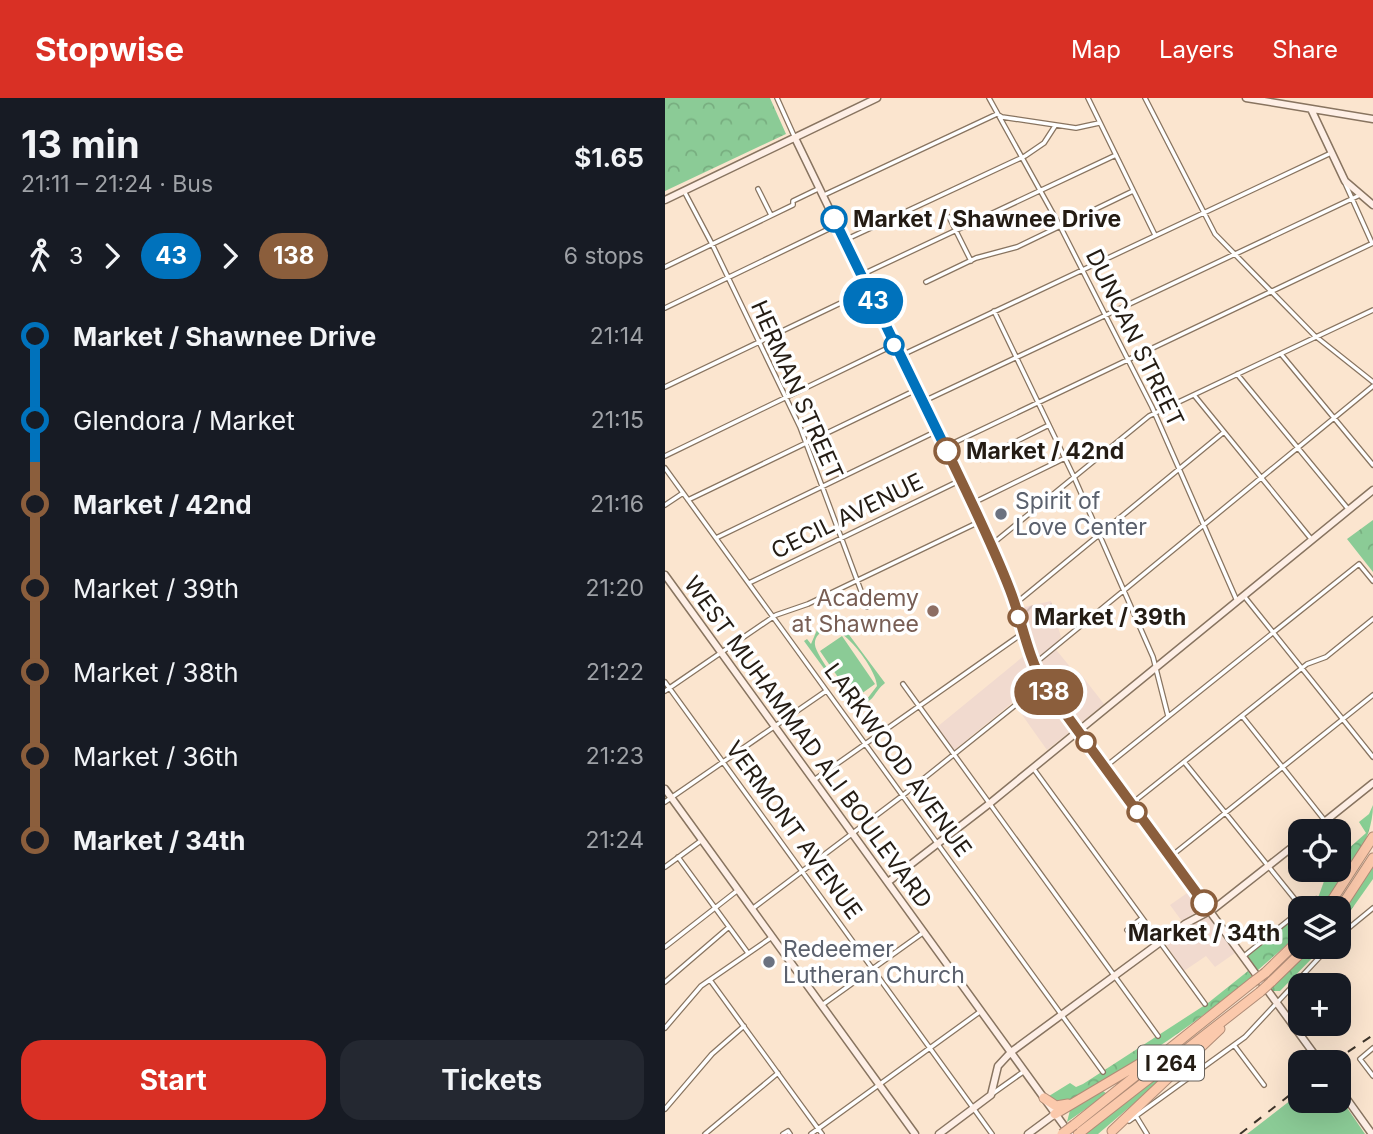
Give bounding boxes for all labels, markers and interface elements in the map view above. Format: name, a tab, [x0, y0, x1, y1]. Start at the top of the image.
text: Stopwise	[35, 29, 184, 69]
text: Map	[1071, 35, 1121, 64]
text: Layers	[1159, 35, 1234, 64]
text: Share	[1272, 35, 1338, 64]
text: 13 min	[21, 121, 140, 167]
text: $1.65	[574, 142, 644, 173]
text: 21:11 – 21:24 · Bus	[21, 170, 213, 198]
place label: Market / Shawnee Drive	[853, 205, 1121, 233]
marker: Market / Shawnee Drive	[821, 206, 847, 232]
icon: walk	[21, 237, 59, 275]
icon: forward	[93, 237, 131, 275]
icon: forward	[211, 237, 249, 275]
text: 43	[155, 241, 187, 270]
text: 138	[273, 241, 314, 270]
text: 3	[69, 242, 83, 270]
text: 6 stops	[564, 242, 644, 270]
street label: DUNCAN STREET	[1080, 245, 1190, 431]
line badge: 43	[841, 278, 905, 324]
text: 43	[857, 286, 889, 315]
street label: HERMAN STREET	[745, 296, 849, 484]
text: Market / Shawnee Drive	[73, 321, 376, 352]
text: 21:14	[590, 322, 644, 350]
unlabelled marker	[884, 335, 904, 355]
text: Glendora / Market	[73, 405, 295, 436]
text: 21:15	[591, 406, 644, 434]
place label: Market / 42nd	[966, 437, 1124, 465]
marker: Market / 42nd	[934, 438, 960, 464]
street label: CECIL AVENUE	[767, 467, 927, 565]
place label: Spirit of Love Center	[1015, 487, 1147, 541]
text: Market / 42nd	[73, 489, 252, 520]
text: 21:16	[590, 490, 644, 518]
marker: Spirit of Love Center	[993, 506, 1009, 522]
street label: WEST MUHAMMAD ALI BOULEVARD	[678, 571, 938, 913]
text: Market / 39th	[73, 573, 239, 604]
text: 21:20	[585, 574, 644, 602]
place label: Academy at Shawnee	[792, 584, 919, 638]
marker: Academy at Shawnee	[925, 603, 941, 619]
place label: Market / 39th	[1034, 603, 1186, 631]
marker: Market / 39th	[1008, 607, 1028, 627]
text: Market / 38th	[73, 657, 239, 688]
text: 21:22	[586, 658, 644, 686]
street label: LARKWOOD AVENUE	[818, 658, 978, 862]
line badge: 138	[1009, 669, 1089, 715]
text: 138	[1028, 677, 1070, 706]
unlabelled marker	[1076, 732, 1096, 752]
street label: VERMONT AVENUE	[720, 735, 868, 925]
text: Market / 36th	[73, 741, 239, 772]
text: 21:23	[586, 742, 644, 770]
unlabelled marker	[1127, 802, 1147, 822]
map controls	[1288, 819, 1351, 1113]
button: locate	[1288, 819, 1351, 882]
text: Market / 34th	[73, 825, 245, 856]
text: 21:24	[585, 826, 644, 854]
marker: Market / 34th	[1191, 890, 1217, 916]
button: layers	[1288, 896, 1351, 959]
place label: Market / 34th	[1128, 919, 1280, 947]
place label: Redeemer Lutheran Church	[783, 935, 965, 989]
marker: Redeemer Lutheran Church	[761, 954, 777, 970]
button: +	[1288, 973, 1351, 1036]
button: Start	[21, 1040, 326, 1120]
button: Tickets	[340, 1040, 644, 1120]
road number: I 264	[1138, 1046, 1204, 1080]
button: −	[1288, 1050, 1351, 1113]

